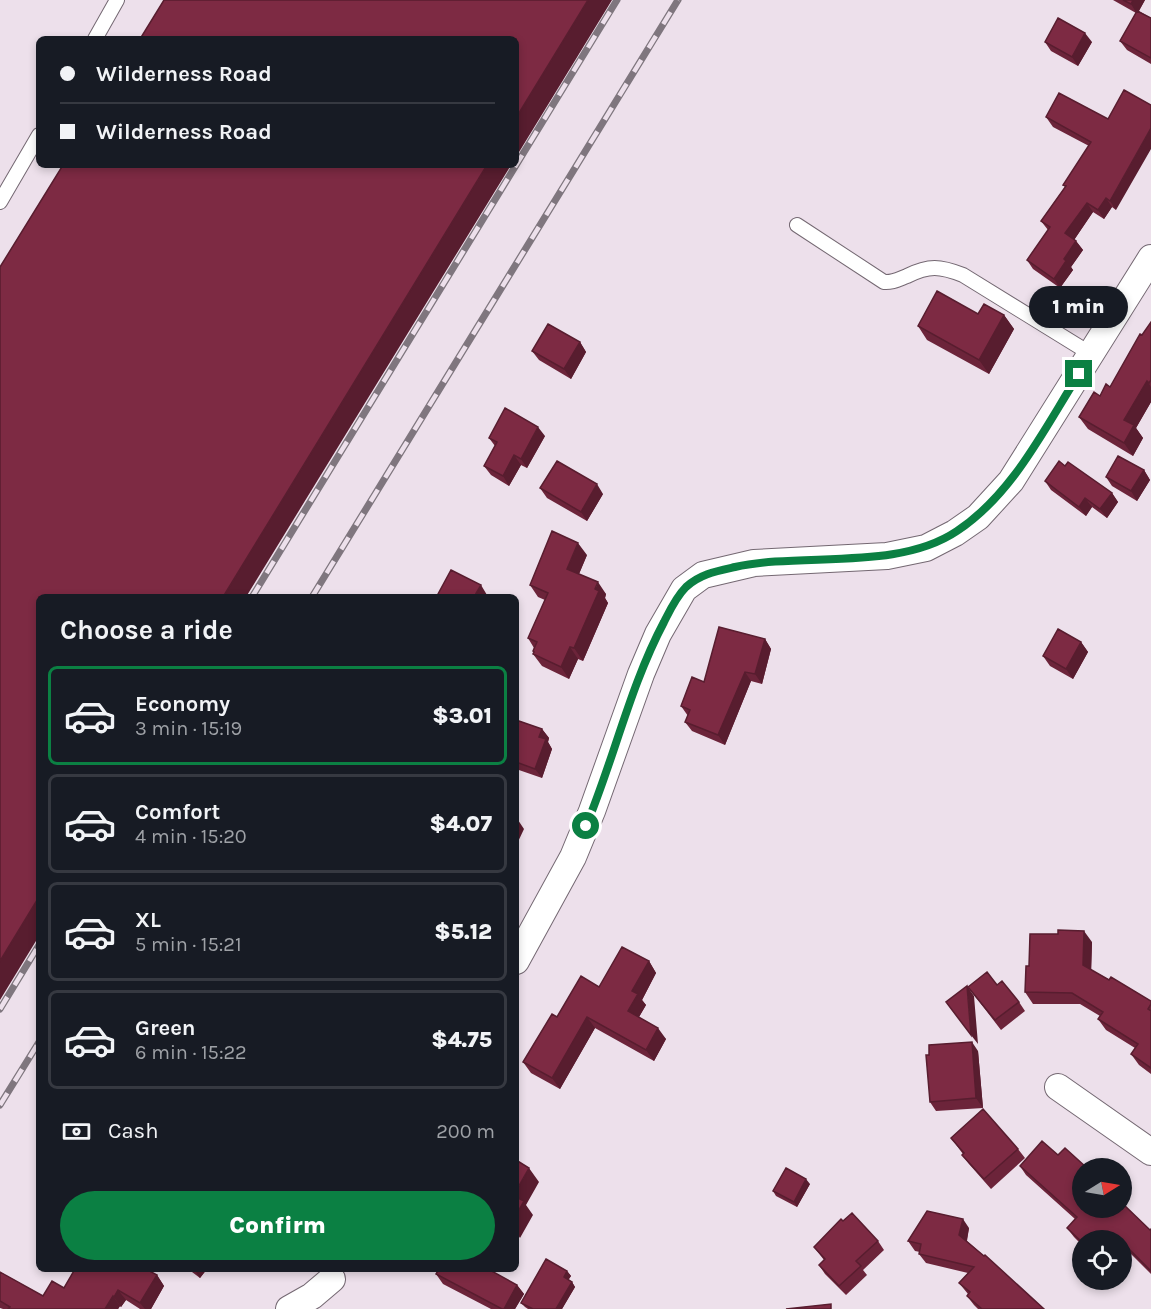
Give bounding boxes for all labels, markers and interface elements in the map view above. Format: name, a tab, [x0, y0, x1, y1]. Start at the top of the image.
text: Wilderness Road	[96, 61, 272, 87]
text: Wilderness Road	[96, 119, 272, 145]
callout: 1 min	[1030, 287, 1128, 329]
text: 1 min	[1052, 295, 1105, 318]
route end	[1065, 360, 1092, 387]
text: Choose a ride	[60, 614, 233, 646]
icon: car	[63, 689, 117, 743]
text: Economy	[135, 691, 230, 717]
text: $3.01	[432, 703, 492, 729]
text: 3 min · 15:19	[135, 717, 242, 740]
icon: car	[63, 797, 117, 851]
text: Comfort	[135, 799, 220, 825]
text: $4.07	[430, 811, 492, 837]
route start	[572, 812, 599, 839]
text: 4 min · 15:20	[135, 825, 247, 848]
icon: car	[63, 905, 117, 959]
text: XL	[135, 907, 161, 933]
text: $5.12	[434, 919, 492, 945]
text: 5 min · 15:21	[135, 933, 242, 956]
icon: car	[63, 1013, 117, 1067]
text: Green	[135, 1015, 196, 1041]
text: $4.75	[431, 1027, 492, 1053]
text: 6 min · 15:22	[135, 1041, 247, 1064]
icon: cash	[60, 1115, 93, 1148]
text: Cash	[108, 1118, 158, 1144]
text: 200 m	[436, 1120, 495, 1143]
north arrow	[1072, 1158, 1132, 1218]
map controls	[1072, 1158, 1132, 1290]
button: Confirm	[60, 1191, 495, 1260]
button: locate	[1072, 1230, 1132, 1290]

